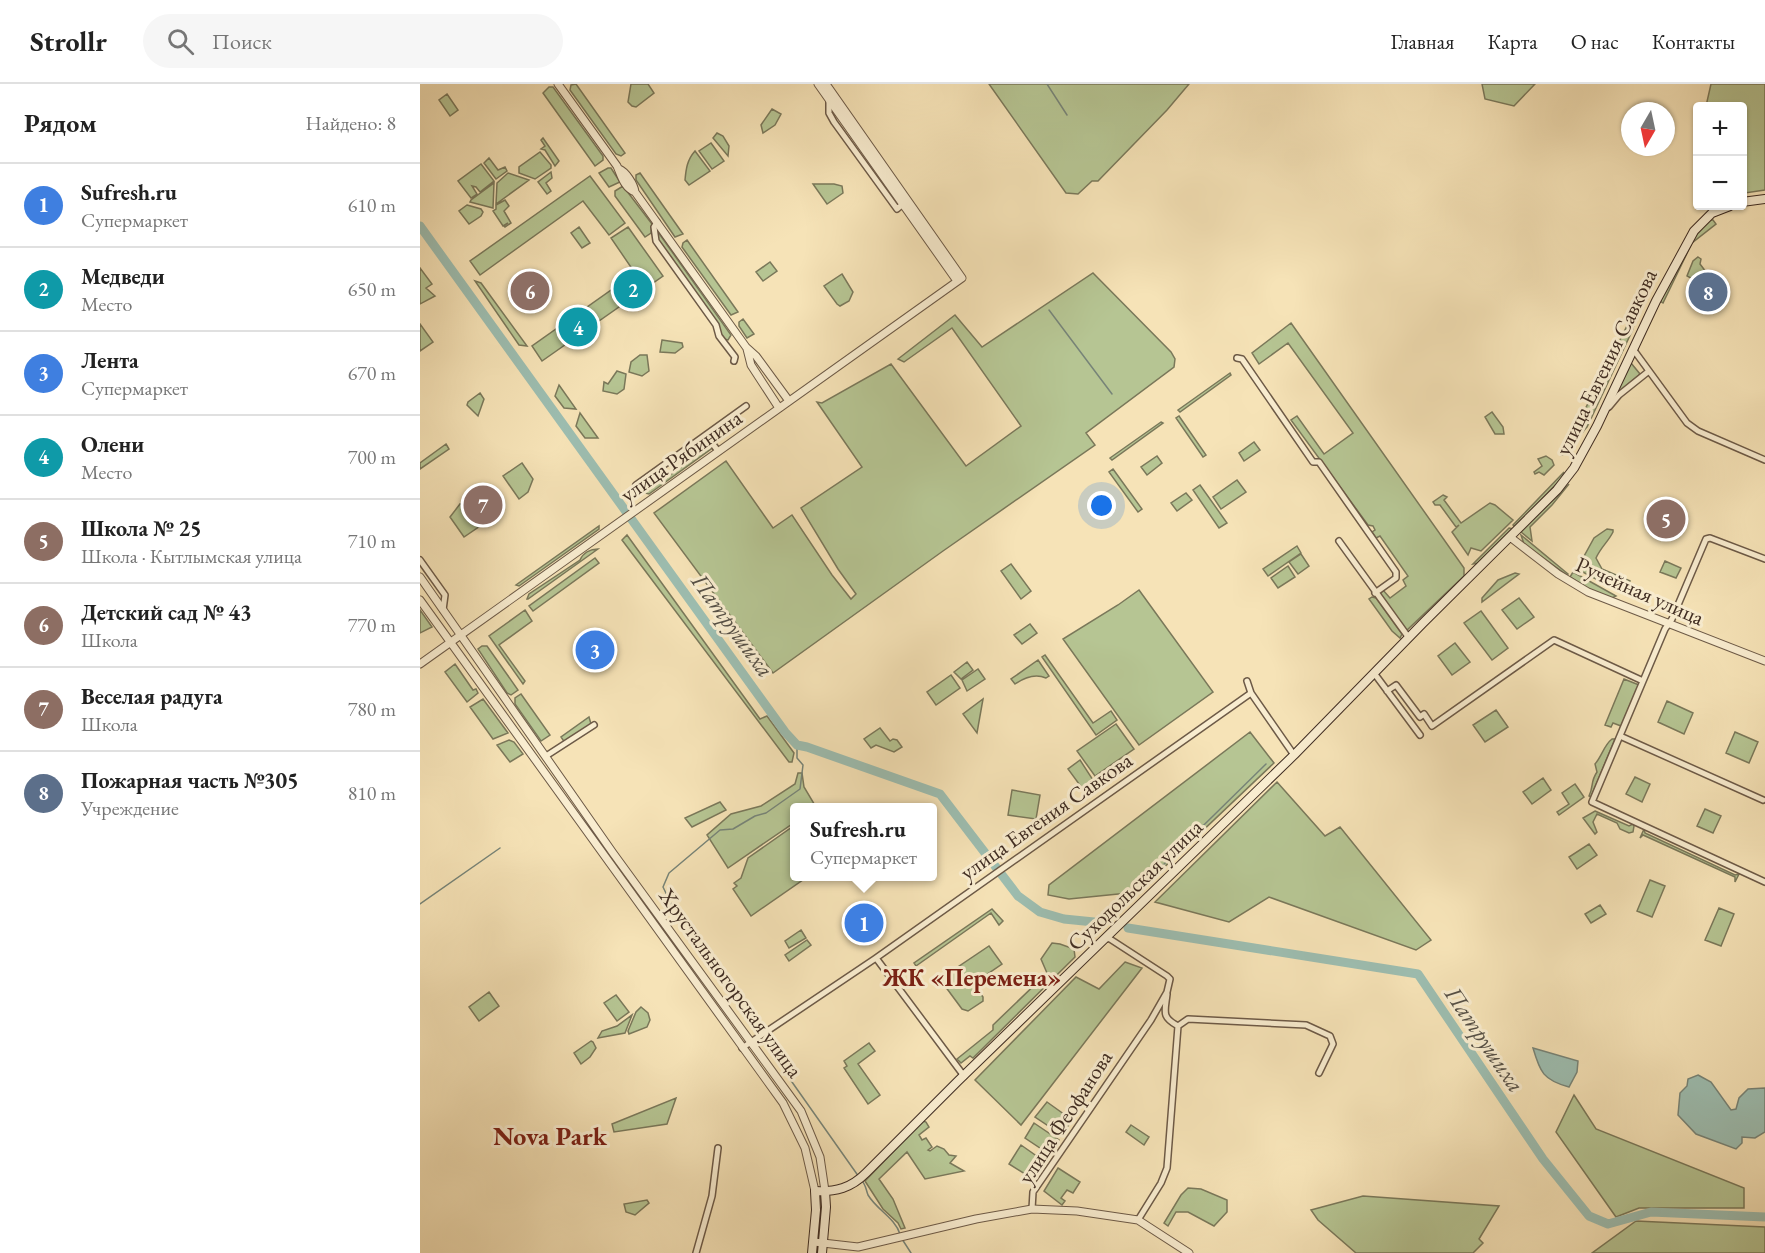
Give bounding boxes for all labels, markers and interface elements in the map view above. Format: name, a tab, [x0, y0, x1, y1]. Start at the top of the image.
search box	[143, 14, 563, 68]
text: Strollr	[30, 23, 107, 59]
icon: search	[164, 25, 197, 58]
text: Поиск	[212, 27, 272, 56]
text: Главная	[1390, 28, 1454, 55]
text: Карта	[1487, 28, 1538, 55]
text: О нас	[1571, 28, 1619, 55]
text: Контакты	[1652, 28, 1735, 55]
north arrow	[1621, 102, 1675, 156]
map controls	[1693, 102, 1747, 210]
button: +	[1693, 102, 1747, 156]
text: Рядом	[24, 106, 97, 140]
text: Найдено: 8	[305, 110, 396, 136]
button: −	[1693, 156, 1747, 210]
text: Sufresh.ru	[81, 178, 177, 207]
text: 1	[38, 192, 49, 218]
text: 610 m	[348, 192, 396, 218]
text: Супермаркет	[81, 207, 188, 233]
text: Медведи	[81, 262, 165, 291]
street label: улица Евгения Савкова	[1548, 264, 1664, 460]
pin: 2	[614, 266, 652, 312]
pin: 6	[510, 268, 550, 314]
pin: 8	[1688, 270, 1728, 314]
text: 2	[38, 276, 49, 302]
text: 650 m	[348, 276, 396, 302]
text: Место	[81, 291, 132, 317]
pin: 4	[558, 304, 598, 350]
text: Лента	[81, 346, 139, 375]
text: 3	[38, 360, 49, 386]
text: 670 m	[348, 360, 396, 386]
text: Супермаркет	[81, 375, 188, 401]
street label: улица Рябинина	[614, 403, 748, 509]
text: Олени	[81, 430, 144, 459]
text: 4	[38, 444, 49, 470]
text: 700 m	[348, 444, 396, 470]
text: Место	[81, 459, 132, 485]
pin: 7	[464, 482, 502, 528]
your location	[1087, 491, 1116, 520]
pin: 5	[1646, 496, 1686, 542]
text: Школа № 25	[81, 514, 202, 543]
text: 5	[38, 528, 49, 554]
text: 710 m	[348, 528, 396, 554]
text: Школа · Кытлымская улица	[81, 543, 302, 569]
street label: Ручейная улица	[1571, 550, 1709, 632]
water label: Патрушиха	[684, 566, 781, 683]
text: Детский сад № 43	[81, 598, 252, 627]
text: 6	[38, 612, 49, 638]
text: 770 m	[348, 612, 396, 638]
text: Школа	[81, 627, 138, 653]
pin: 3	[576, 628, 615, 672]
text: Веселая радуга	[81, 682, 223, 711]
text: 7	[38, 696, 49, 722]
text: 780 m	[348, 696, 396, 722]
text: Школа	[81, 711, 138, 737]
street label: улица Евгения Савкова	[954, 745, 1138, 886]
text: Пожарная часть №305	[81, 766, 299, 795]
text: 8	[38, 780, 49, 806]
text: 810 m	[348, 780, 396, 806]
text: Учреждение	[81, 795, 179, 821]
popup	[790, 803, 937, 881]
street label: Суходольская улица	[1061, 813, 1209, 957]
text: Sufresh.ru	[810, 815, 906, 844]
text: Супермаркет	[810, 844, 917, 870]
street label: Хрустальногорская улица	[652, 882, 810, 1084]
pin: 1	[844, 900, 884, 946]
district label: ЖК «Перемена»	[882, 962, 1061, 993]
water label: Патрушиха	[1438, 979, 1532, 1098]
street label: улица Феофанова	[1011, 1045, 1119, 1189]
district label: Nova Park	[493, 1119, 608, 1153]

